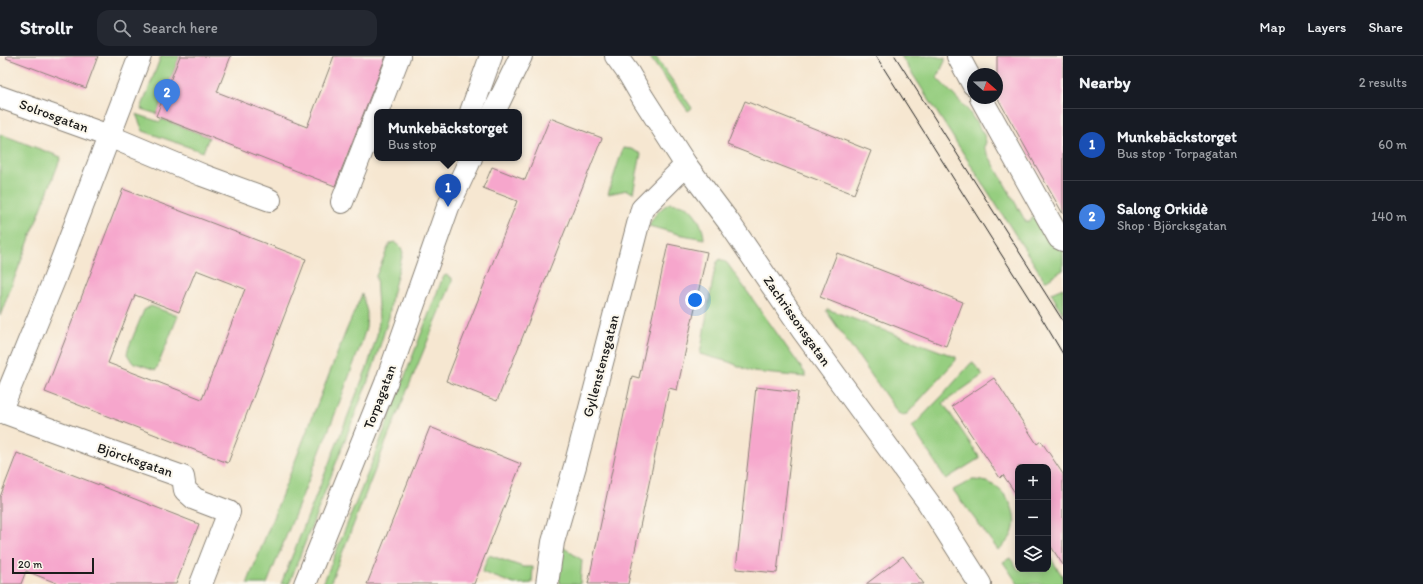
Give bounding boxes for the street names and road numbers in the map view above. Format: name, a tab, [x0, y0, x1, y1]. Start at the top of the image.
street label: Solrosgatan	[17, 96, 91, 136]
street label: Zachrissonsgatan	[760, 273, 835, 369]
street label: Gyllenstensgatan	[579, 312, 623, 419]
street label: Torpagatan	[360, 362, 400, 432]
street label: Björcksgatan	[95, 439, 176, 481]

